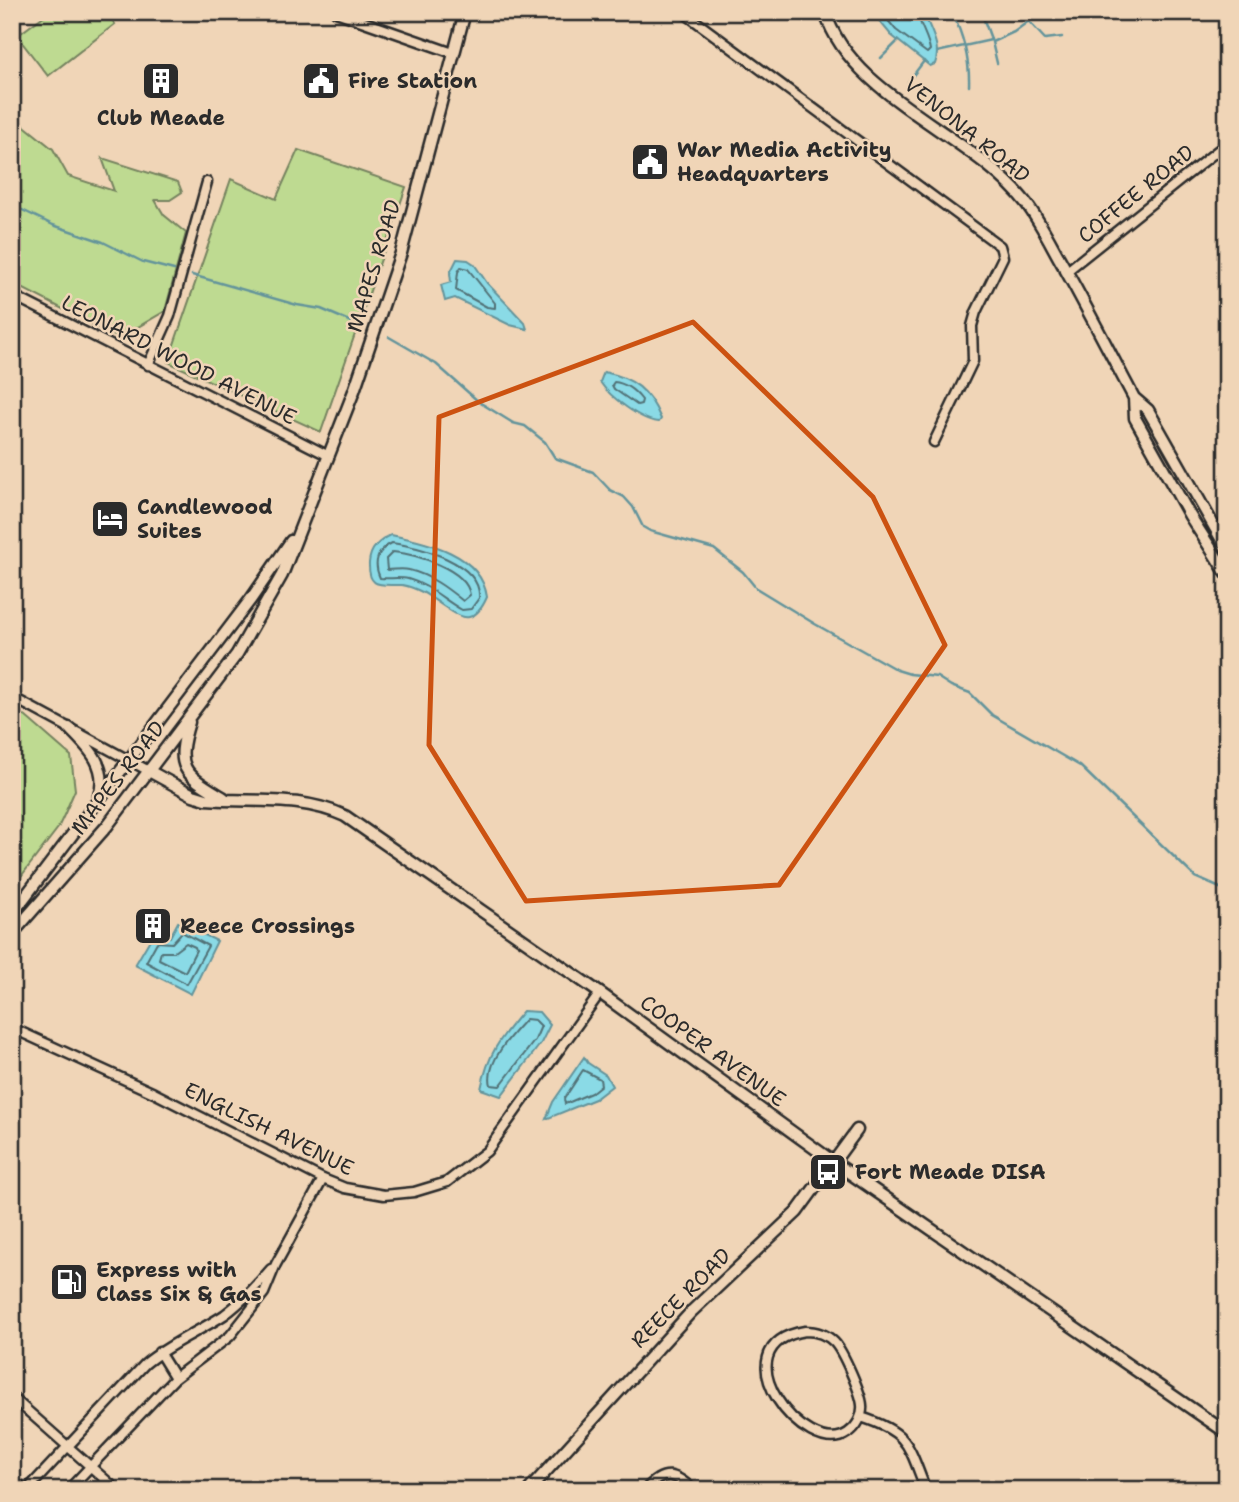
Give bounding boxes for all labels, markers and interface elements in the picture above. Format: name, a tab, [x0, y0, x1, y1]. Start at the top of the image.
building icon: Club Meade	[140, 60, 182, 102]
public building icon: Fire Station	[300, 60, 342, 102]
place label: Fire Station	[348, 67, 477, 95]
street label: VENONA ROAD	[898, 71, 1036, 189]
place label: Club Meade	[97, 104, 225, 132]
place label: War Media Activity Headquarters	[677, 136, 892, 188]
street label: COFFEE ROAD	[1072, 138, 1200, 250]
public building icon: War Media Activity Headquarters	[629, 141, 671, 183]
street label: MAPES ROAD	[341, 196, 407, 336]
street label: LEONARD WOOD AVENUE	[57, 288, 301, 432]
place label: Candlewood Suites	[137, 493, 273, 545]
hotel icon: Candlewood Suites	[89, 498, 131, 540]
street label: MAPES ROAD	[65, 715, 171, 841]
building icon: Reece Crossings	[132, 905, 174, 947]
place label: Reece Crossings	[180, 912, 355, 940]
street label: COOPER AVENUE	[634, 989, 792, 1113]
street label: ENGLISH AVENUE	[179, 1076, 359, 1182]
bus stop icon: Fort Meade DISA	[807, 1151, 849, 1193]
place label: Fort Meade DISA	[855, 1158, 1046, 1186]
street label: REECE ROAD	[625, 1242, 737, 1354]
place label: Express with Class Six & Gas	[96, 1256, 261, 1308]
fuel station icon: Express with Class Six & Gas	[48, 1261, 90, 1303]

